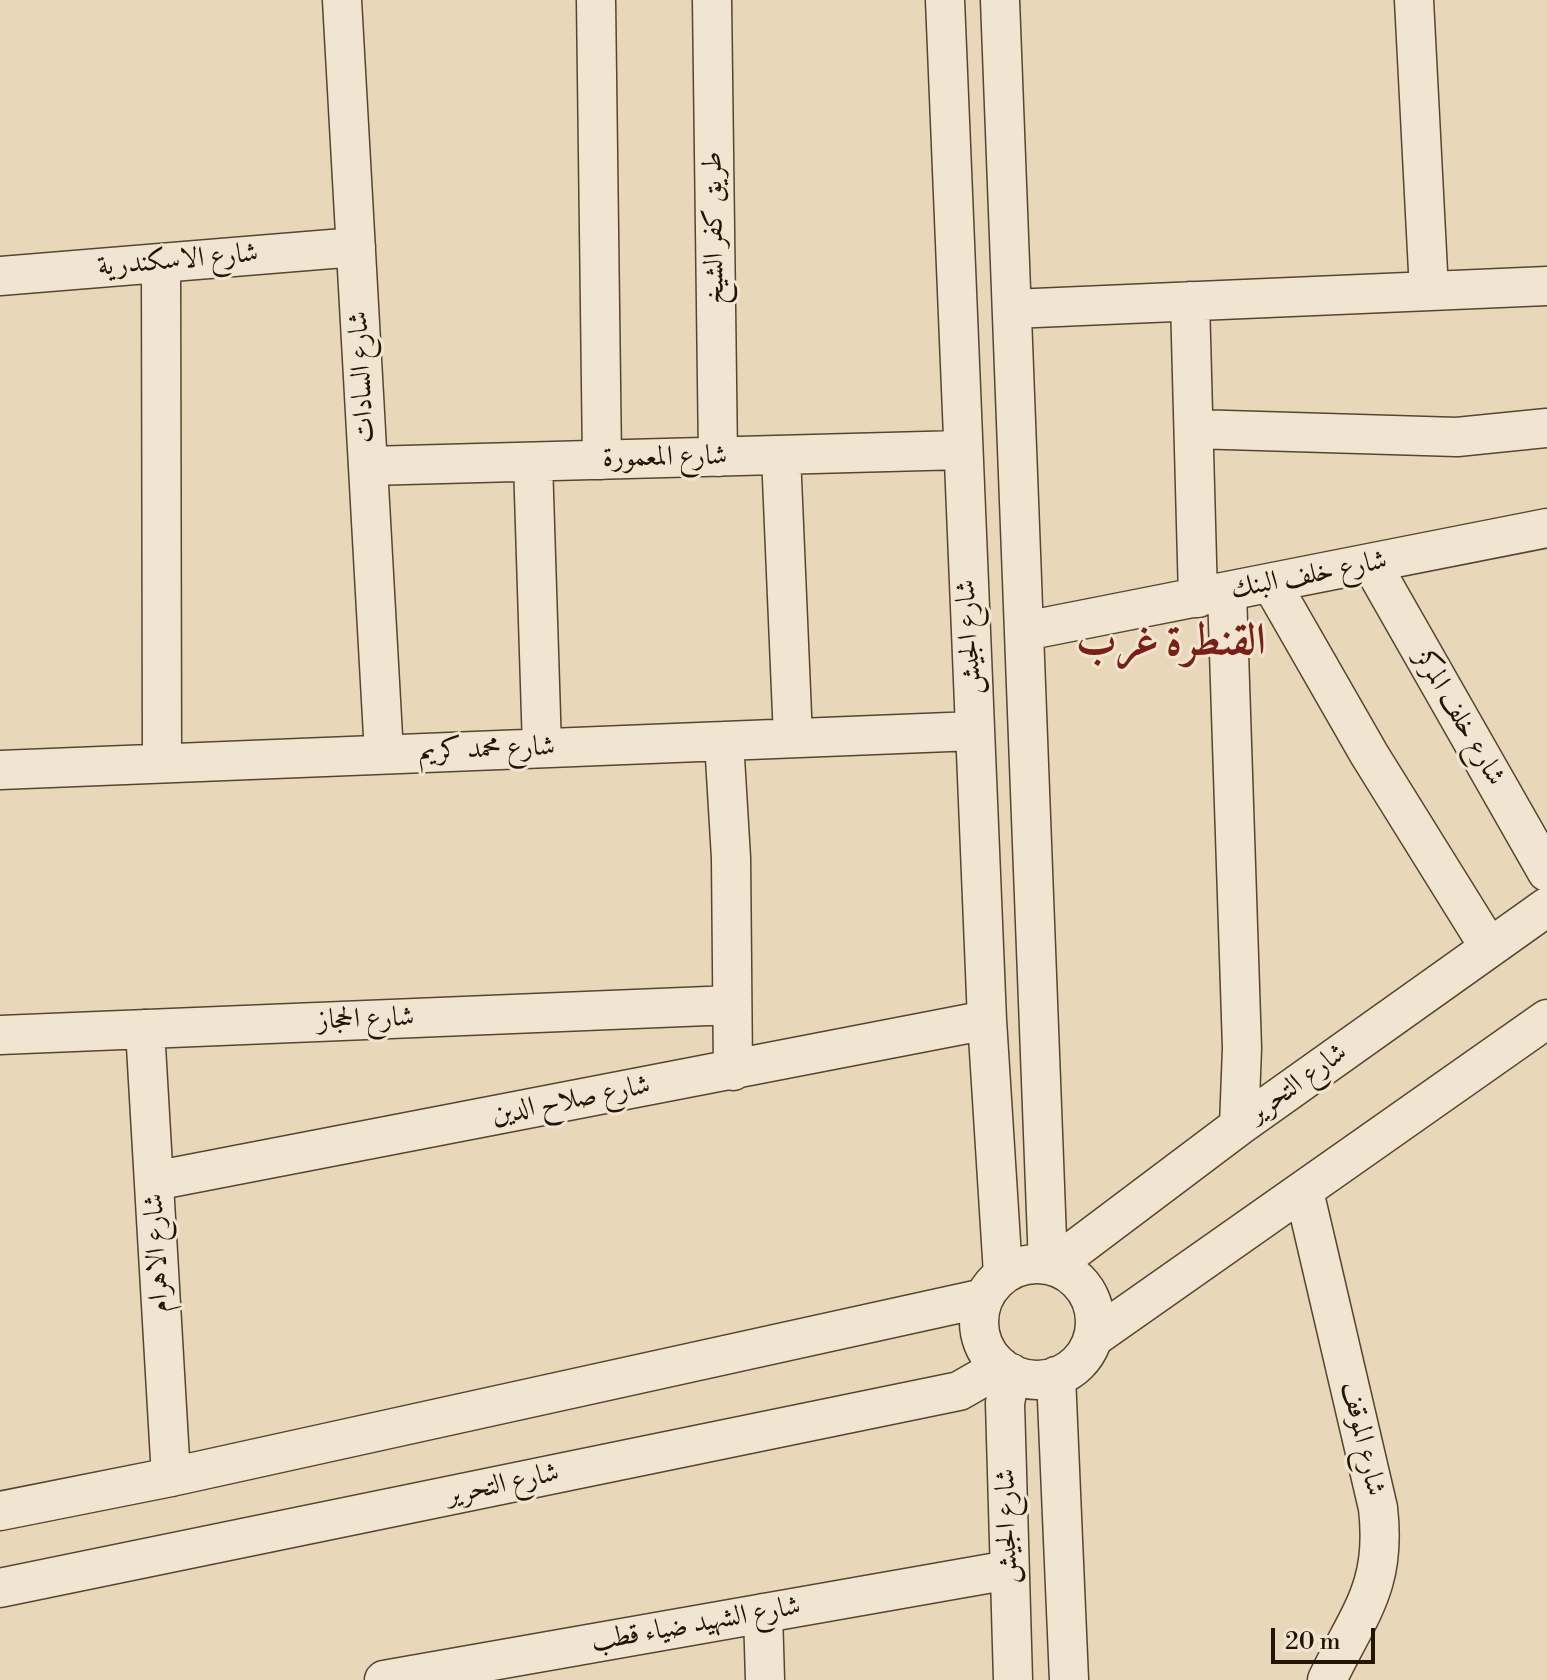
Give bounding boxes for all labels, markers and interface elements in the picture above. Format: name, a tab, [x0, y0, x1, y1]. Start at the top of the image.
street label: طريق كفر الشيخ	[697, 151, 733, 305]
street label: شارع الاسكندرية	[96, 237, 260, 285]
street label: شارع السادات	[343, 310, 383, 444]
street label: شارع المعمورة	[602, 440, 728, 476]
street label: شارع خلف البنك	[1228, 544, 1390, 608]
street label: شارع الجيش	[950, 579, 990, 695]
district label: القنطرة غرب	[1076, 617, 1266, 669]
street label: شارع خلف المركز	[1407, 644, 1511, 792]
street label: شارع محمد كريم	[418, 731, 556, 769]
street label: شارع الحجاز	[317, 1002, 415, 1038]
street label: شارع التحرير	[1242, 1037, 1354, 1131]
street label: شارع صلاح الدين	[489, 1069, 653, 1133]
street label: شارع الاهرام	[138, 1192, 178, 1314]
street label: شارع الموقف	[1333, 1378, 1391, 1500]
street label: شارع التحرير	[444, 1457, 562, 1513]
street label: شارع الجيش	[990, 1468, 1026, 1584]
street label: شارع الشهيد ضياء قطب	[589, 1590, 803, 1660]
scale bar	[1275, 1612, 1379, 1662]
text: 20 m	[1285, 1627, 1341, 1657]

